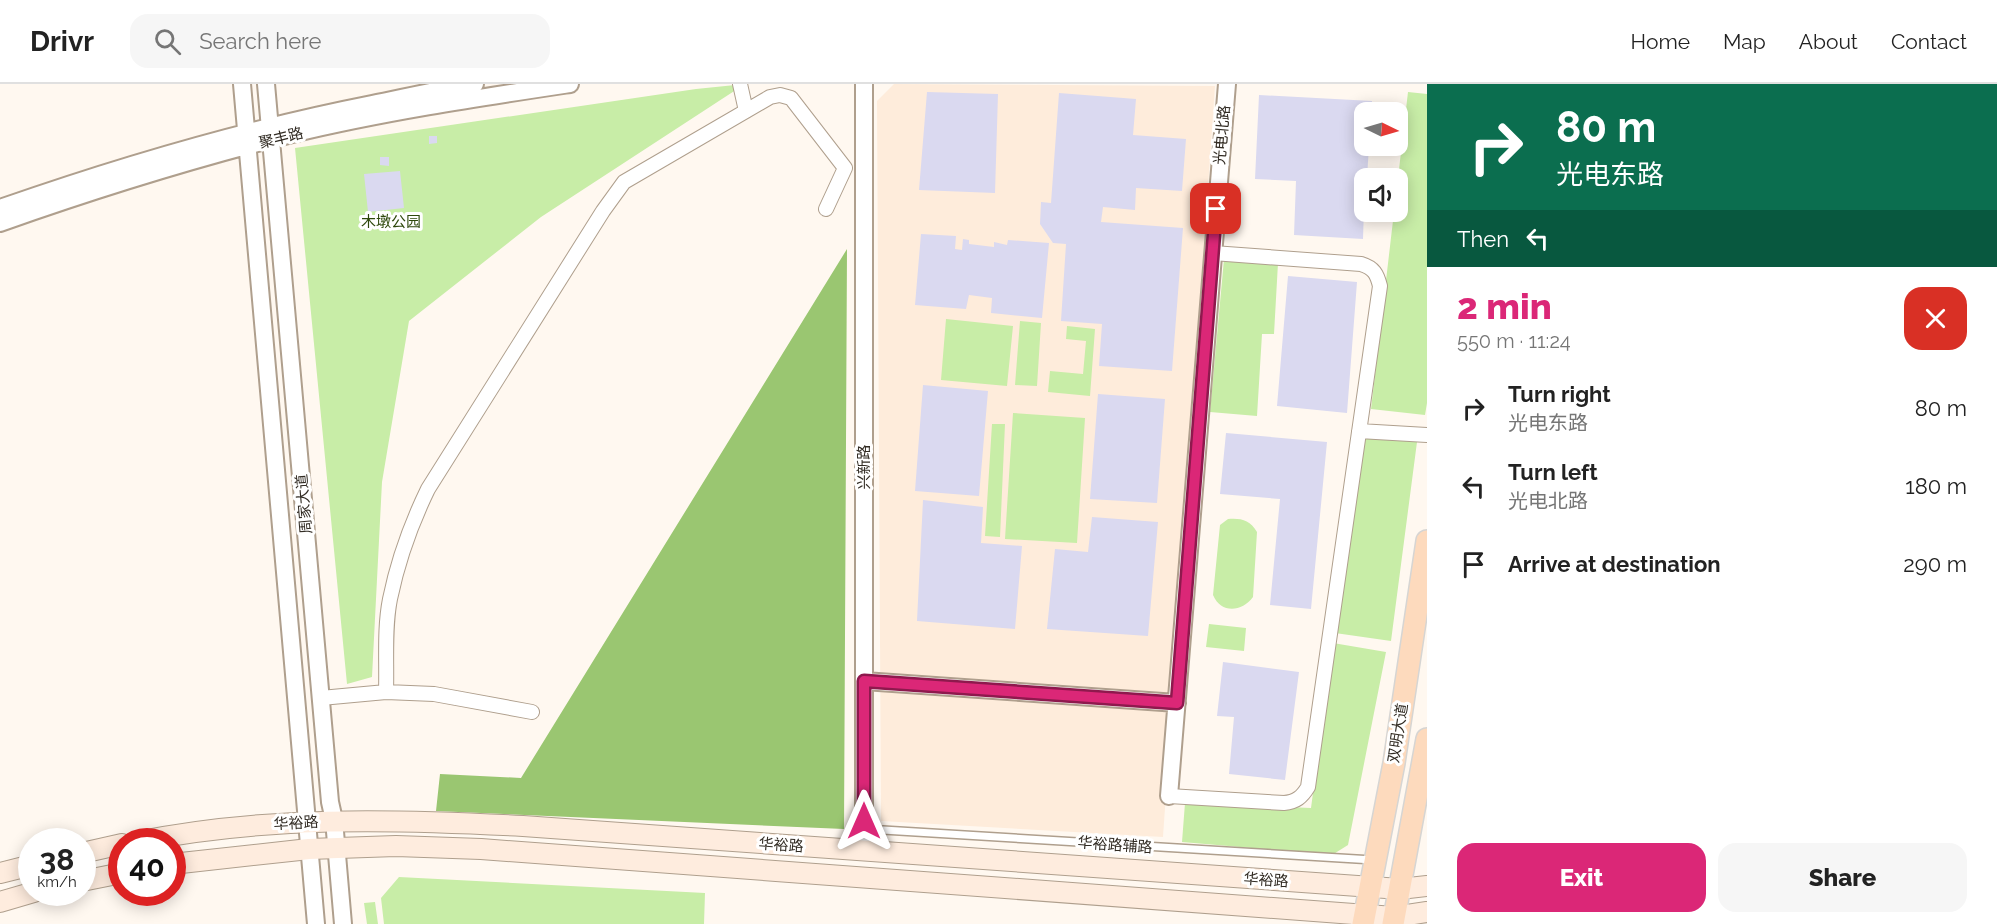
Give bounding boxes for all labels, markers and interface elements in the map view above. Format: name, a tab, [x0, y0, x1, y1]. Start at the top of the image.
search box	[130, 14, 550, 68]
text: Drivr	[30, 25, 94, 58]
icon: search	[151, 25, 184, 58]
text: Search here	[199, 28, 321, 54]
text: Home	[1631, 29, 1690, 54]
text: Map	[1723, 29, 1766, 54]
text: About	[1799, 29, 1858, 54]
text: Contact	[1891, 29, 1967, 54]
north arrow	[1354, 102, 1408, 156]
map controls	[1354, 102, 1408, 222]
text: 80 m	[1556, 103, 1656, 152]
street label: 光电北路	[1210, 104, 1234, 166]
icon: right	[1457, 108, 1535, 186]
street label: 聚丰路	[257, 124, 305, 152]
text: 光电东路	[1556, 159, 1664, 190]
button: sound	[1354, 168, 1408, 222]
pin	[1190, 183, 1241, 234]
icon: arrive	[1199, 192, 1232, 225]
park label: 木墩公园	[361, 213, 421, 231]
icon: left	[1521, 222, 1554, 255]
text: Then	[1457, 226, 1509, 252]
text: 2 min	[1457, 285, 1552, 327]
button: close	[1904, 287, 1967, 350]
text: 550 m · 11:24	[1457, 329, 1571, 353]
text: Turn right	[1508, 381, 1611, 407]
icon: right	[1457, 392, 1490, 425]
text: 80 m	[1915, 395, 1967, 421]
text: 光电东路	[1508, 411, 1588, 435]
street label: 兴新路	[855, 444, 873, 490]
text: Turn left	[1508, 459, 1598, 485]
icon: left	[1457, 470, 1490, 503]
street label: 周家大道	[292, 473, 316, 535]
text: 180 m	[1905, 473, 1967, 499]
text: 光电北路	[1508, 489, 1588, 513]
icon: arrive	[1457, 548, 1490, 581]
text: Arrive at destination	[1508, 551, 1721, 577]
text: 290 m	[1903, 551, 1967, 577]
street label: 双明大道	[1384, 702, 1412, 764]
position arrow	[832, 789, 896, 853]
street label: 华裕路	[273, 813, 319, 833]
speed limit sign: 40	[108, 828, 186, 906]
street label: 华裕路辅路	[1077, 833, 1153, 857]
street label: 华裕路	[758, 834, 804, 856]
text: 38	[40, 842, 74, 877]
button: Exit	[1457, 843, 1706, 912]
button: Share	[1718, 843, 1967, 912]
street label: 华裕路	[1243, 869, 1289, 891]
text: km/h	[37, 873, 77, 891]

